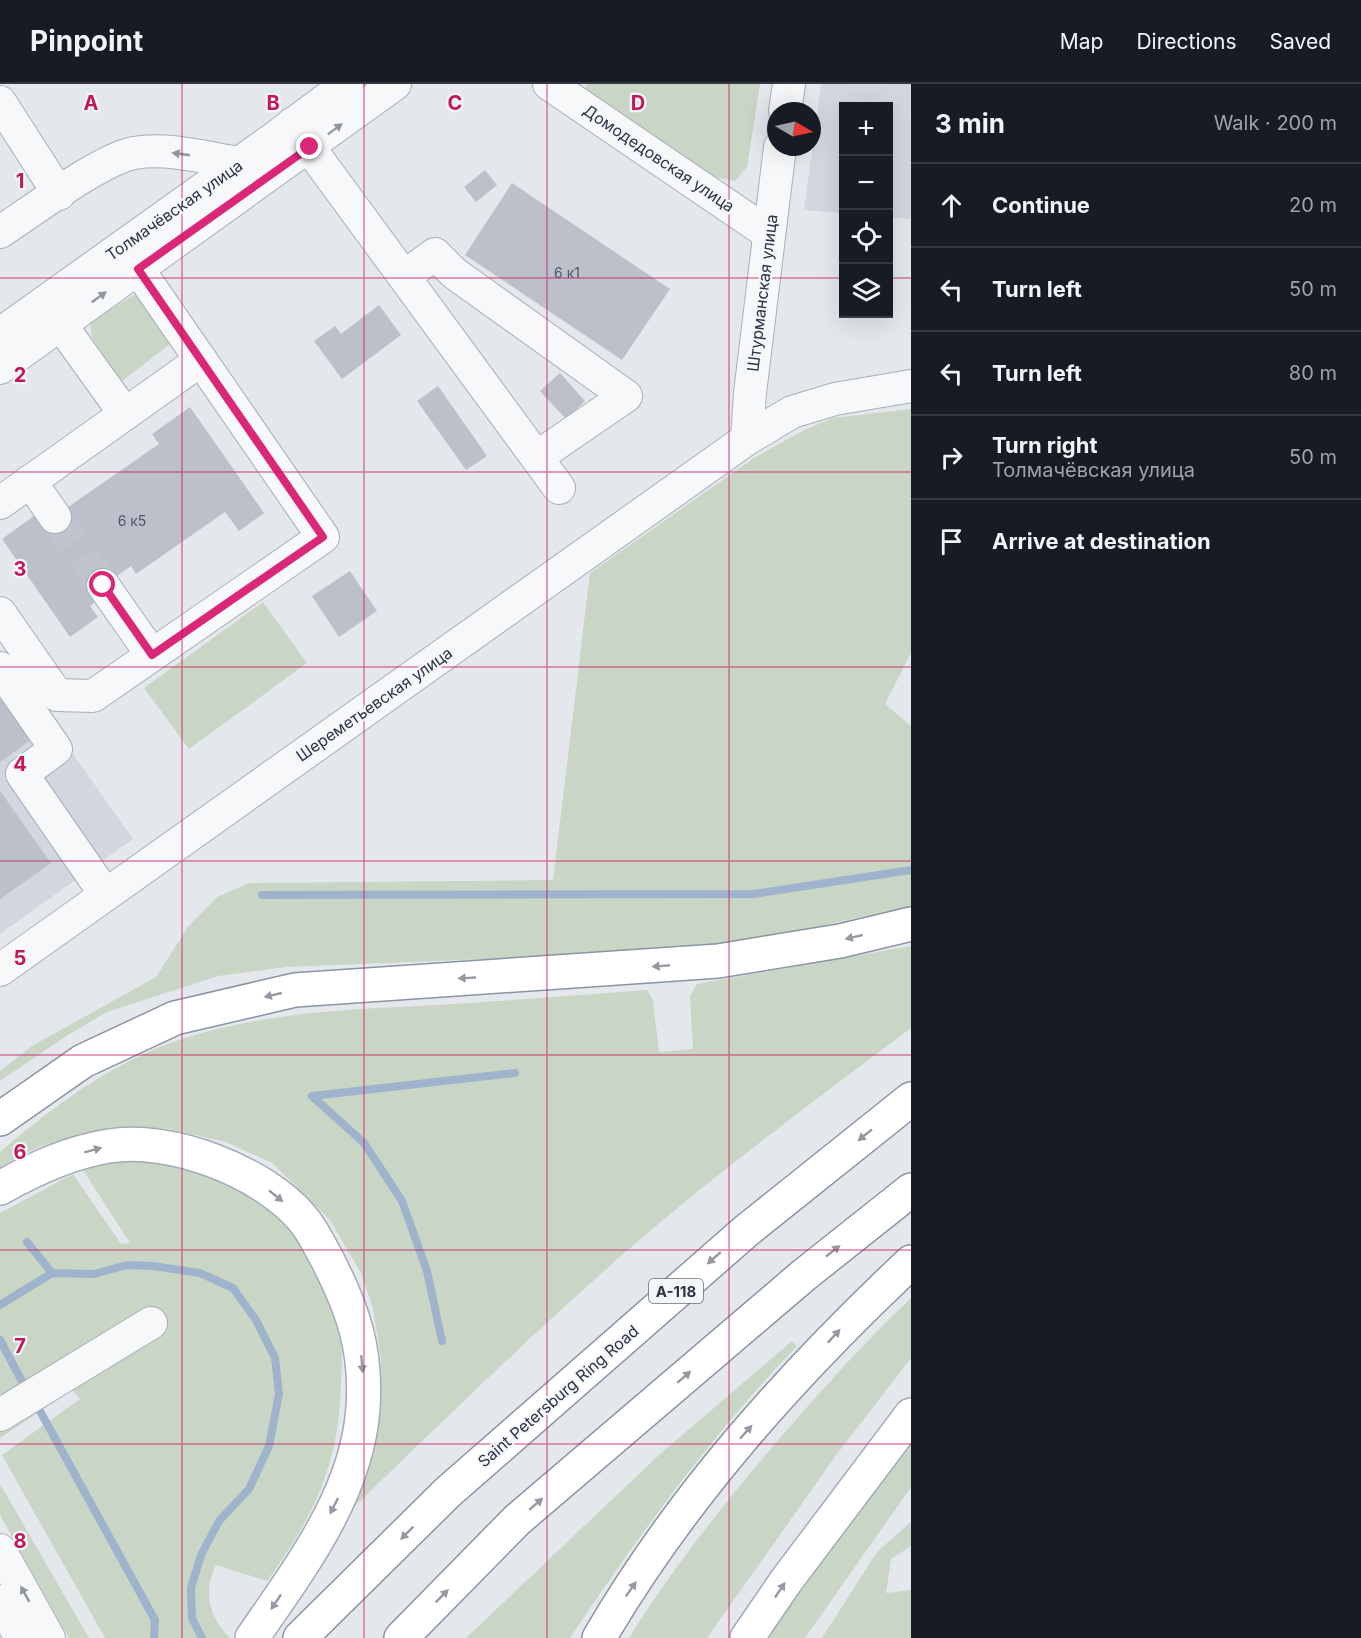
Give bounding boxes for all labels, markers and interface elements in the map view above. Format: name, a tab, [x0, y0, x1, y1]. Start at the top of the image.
text: Pinpoint	[30, 24, 143, 58]
text: Map	[1060, 29, 1103, 54]
text: Directions	[1136, 29, 1237, 54]
text: Saved	[1270, 29, 1331, 54]
text: A	[84, 91, 99, 115]
text: B	[266, 91, 280, 115]
text: C	[448, 91, 462, 115]
text: D	[631, 91, 645, 115]
street label: Домодедовская улица	[579, 100, 739, 216]
north arrow	[767, 102, 821, 156]
map controls	[839, 102, 893, 318]
button: +	[839, 102, 893, 156]
text: 3 min	[935, 108, 1005, 139]
text: Walk · 200 m	[1214, 111, 1337, 135]
one-way arrow	[327, 123, 342, 135]
route end	[296, 133, 322, 159]
one-way arrow	[172, 150, 191, 159]
street label: Толмачёвская улица	[102, 155, 246, 265]
button: −	[839, 156, 893, 210]
text: 1	[16, 169, 24, 193]
icon: ahead	[935, 189, 968, 222]
text: Continue	[992, 192, 1090, 218]
text: 20 m	[1289, 193, 1337, 217]
button: locate	[839, 210, 893, 264]
street label: Штурманская улица	[742, 213, 782, 373]
house number: 6 к1	[554, 264, 580, 281]
button: layers	[839, 264, 893, 318]
icon: left	[935, 273, 968, 306]
text: Turn left	[992, 276, 1082, 302]
text: 50 m	[1289, 277, 1337, 301]
one-way arrow	[92, 292, 107, 304]
icon: left	[935, 357, 968, 390]
text: Turn left	[992, 360, 1082, 386]
text: 80 m	[1289, 361, 1337, 385]
text: 2	[14, 363, 26, 387]
text: Turn right	[992, 432, 1098, 458]
icon: right	[935, 441, 968, 474]
text: 50 m	[1289, 445, 1337, 469]
text: Толмачёвская улица	[992, 458, 1195, 482]
house number: 6 к5	[118, 512, 146, 529]
icon: arrive	[935, 525, 968, 558]
text: Arrive at destination	[992, 528, 1211, 554]
text: 3	[14, 557, 26, 581]
route start	[89, 571, 115, 597]
street label: Шереметьевская улица	[292, 642, 456, 766]
text: 4	[13, 752, 27, 776]
one-way arrow	[845, 933, 863, 943]
text: 5	[14, 946, 26, 970]
one-way arrow	[652, 961, 671, 971]
one-way arrow	[457, 974, 476, 983]
one-way arrow	[264, 991, 282, 1001]
one-way arrow	[857, 1129, 873, 1142]
text: 6	[14, 1140, 27, 1164]
one-way arrow	[84, 1145, 102, 1154]
one-way arrow	[268, 1189, 283, 1201]
one-way arrow	[826, 1246, 841, 1258]
one-way arrow	[707, 1251, 722, 1264]
road number: А-118	[649, 1279, 703, 1303]
street label: Saint Petersburg Ring Road	[474, 1321, 642, 1471]
one-way arrow	[827, 1329, 840, 1344]
text: 7	[14, 1334, 26, 1358]
one-way arrow	[357, 1355, 366, 1374]
one-way arrow	[676, 1371, 691, 1384]
one-way arrow	[739, 1424, 753, 1439]
one-way arrow	[330, 1497, 340, 1515]
one-way arrow	[528, 1498, 543, 1511]
one-way arrow	[399, 1526, 414, 1540]
text: 8	[13, 1529, 27, 1553]
one-way arrow	[625, 1581, 637, 1597]
one-way arrow	[774, 1582, 786, 1598]
one-way arrow	[19, 1586, 30, 1602]
one-way arrow	[435, 1589, 449, 1604]
one-way arrow	[270, 1594, 282, 1610]

